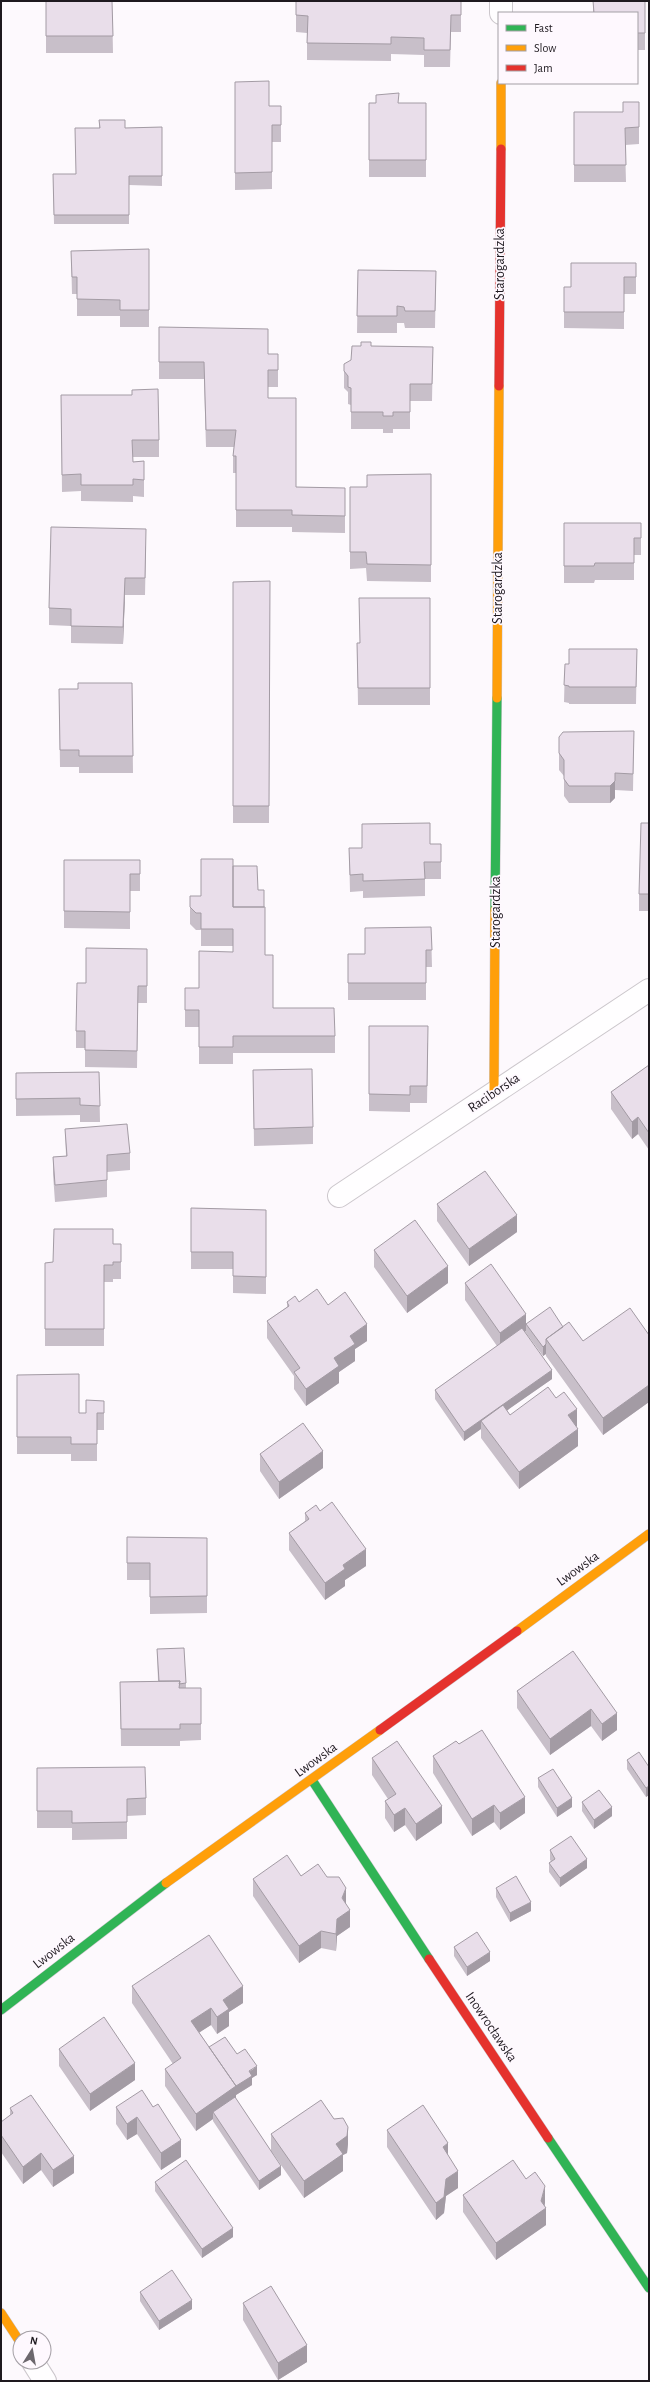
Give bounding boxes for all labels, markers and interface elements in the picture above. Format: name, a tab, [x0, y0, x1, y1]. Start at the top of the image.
legend	[498, 12, 638, 84]
text: Fast	[534, 22, 553, 34]
text: Slow	[534, 42, 556, 54]
text: Jam	[534, 62, 553, 74]
street label: Starogardzka	[493, 228, 507, 300]
street label: Starogardzka	[491, 552, 505, 624]
street label: Starogardzka	[489, 876, 503, 948]
street label: Raciborska	[466, 1070, 523, 1115]
street label: Lwowska	[554, 1549, 602, 1589]
street label: Lwowska	[292, 1740, 340, 1780]
street label: Lwowska	[31, 1930, 78, 1971]
street label: Inowrocławska	[463, 1990, 520, 2065]
north arrow	[12, 2330, 52, 2370]
text: N	[29, 2335, 39, 2347]

